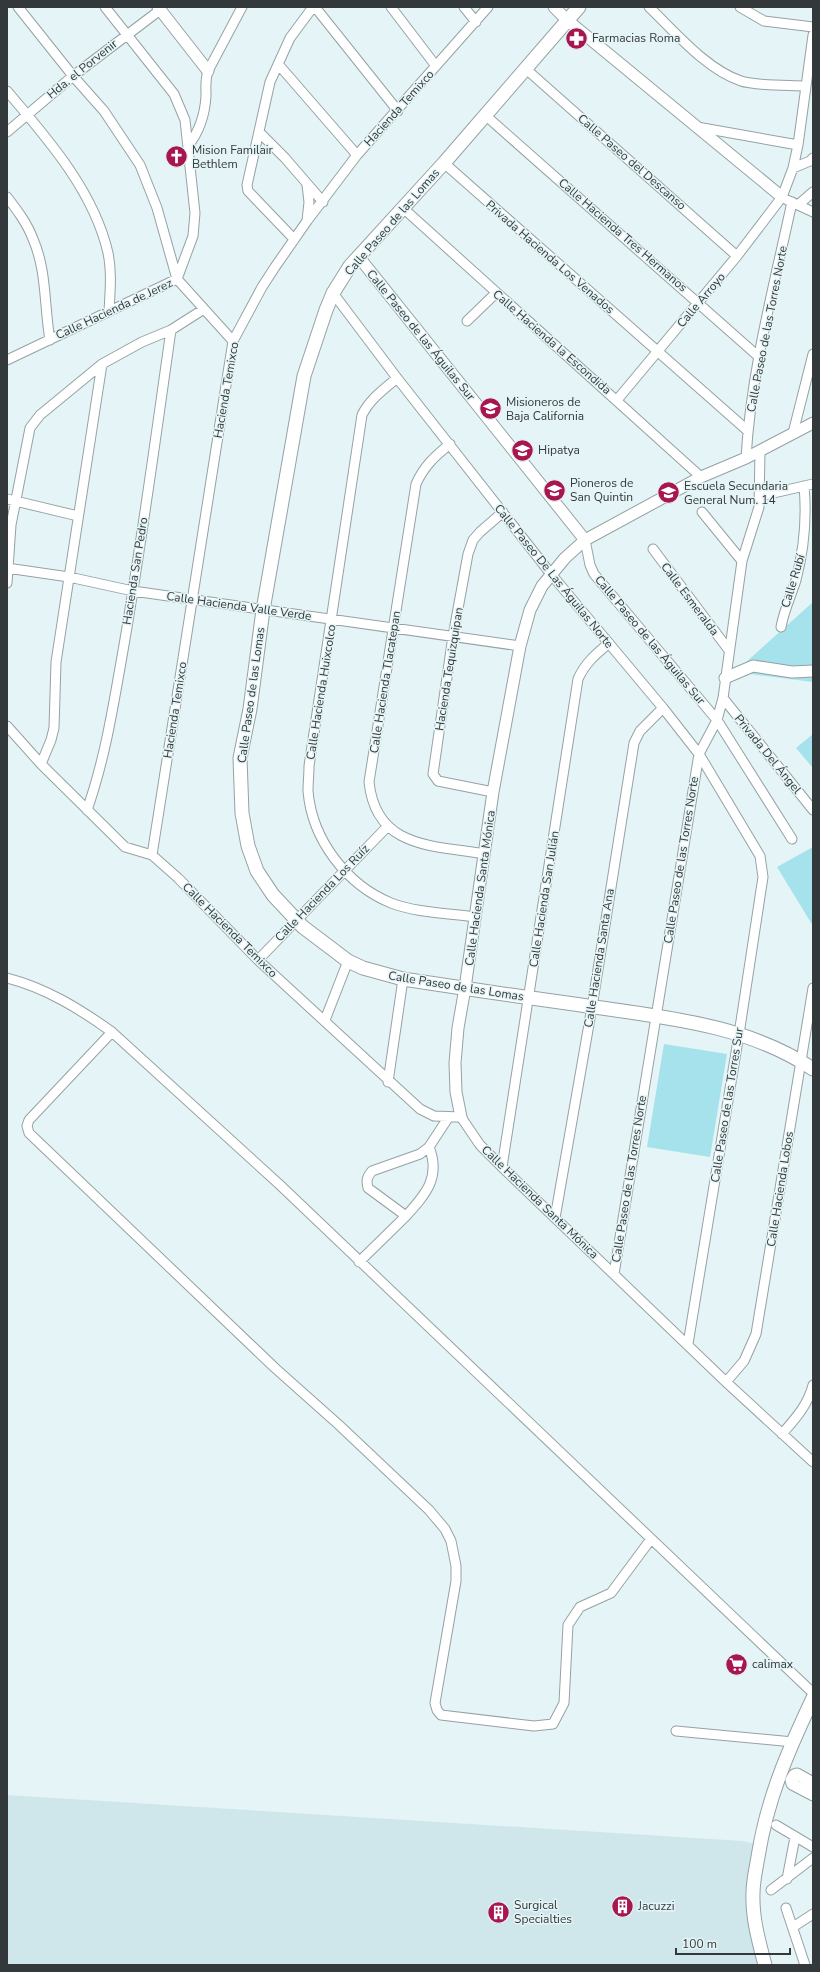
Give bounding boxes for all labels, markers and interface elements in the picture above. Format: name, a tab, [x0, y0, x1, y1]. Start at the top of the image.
pharmacy icon: Farmacias Roma	[563, 25, 589, 51]
place label: Farmacias Roma	[592, 30, 680, 46]
street label: Hda. el Porvenir	[43, 35, 121, 102]
street label: Hacienda Temixco	[360, 66, 438, 150]
street label: Calle Paseo del Descanso	[574, 111, 690, 214]
place label: Mision Familair Bethlem	[192, 142, 274, 172]
church icon: Mision Familair Bethlem	[163, 144, 189, 170]
street label: Calle Paseo de las Lomas	[341, 165, 443, 279]
street label: Calle Hacienda Tres Hermanos	[555, 175, 691, 296]
street label: Privada Hacienda Los Venados	[482, 197, 618, 317]
street label: Calle Paseo de las Torres Norte	[743, 245, 791, 413]
street label: Calle Paseo de las Águilas Sur	[363, 266, 479, 404]
street label: Calle Arroyo	[673, 269, 729, 331]
street label: Calle Hacienda de Jerez	[53, 275, 175, 343]
street label: Calle Hacienda la Escondida	[489, 286, 615, 398]
street label: Hacienda Temixco	[210, 340, 242, 439]
place label: Misioneros de Baja California	[506, 394, 584, 424]
school or university icon: Misioneros de Baja California	[477, 396, 503, 422]
school or university icon: Hipatya	[509, 437, 535, 463]
place label: Hipatya	[538, 442, 580, 458]
place label: Pioneros de San Quintin	[570, 475, 633, 505]
school or university icon: Pioneros de San Quintin	[541, 477, 567, 503]
place label: Escuela Secundaria General Num. 14	[684, 478, 788, 508]
school or university icon: Escuela Secundaria General Num. 14	[655, 480, 681, 506]
street label: Calle Paseo De Las Águilas Norte	[491, 501, 617, 651]
street label: Hacienda San Pedro	[119, 516, 151, 626]
street label: Calle Rubí	[777, 551, 809, 610]
street label: Calle Esmeralda	[657, 559, 723, 639]
street label: Calle Paseo de las Águilas Sur	[591, 572, 709, 708]
street label: Calle Hacienda Valle Verde	[165, 588, 313, 624]
street label: Hacienda Tequizquipan	[431, 606, 467, 732]
street label: Calle Hacienda Tlacatepan	[366, 610, 404, 754]
street label: Calle Hacienda Huixcolco	[302, 623, 340, 761]
street label: Calle Paseo de las Lomas	[234, 626, 268, 764]
street label: Hacienda Temixco	[159, 660, 191, 759]
street label: Privada Del Ángel	[731, 711, 805, 797]
street label: Calle Paseo de las Torres Norte	[660, 775, 702, 945]
street label: Calle Hacienda Santa Mónica	[461, 809, 499, 967]
street label: Calle Hacienda San Julián	[525, 830, 563, 968]
street label: Calle Hacienda Los Ruíz	[271, 841, 373, 945]
street label: Calle Hacienda Temixco	[179, 879, 281, 981]
street label: Calle Hacienda Santa Ana	[580, 887, 618, 1029]
street label: Calle Paseo de las Lomas	[387, 967, 525, 1005]
street label: Calle Paseo de las Torres Sur	[707, 1026, 747, 1184]
street label: Calle Paseo de las Torres Norte	[608, 1094, 650, 1264]
street label: Calle Hacienda Lobos	[763, 1130, 797, 1248]
street label: Calle Hacienda Santa Mónica	[478, 1142, 602, 1262]
supermarket icon: calimax	[724, 1651, 750, 1677]
place label: calimax	[752, 1656, 794, 1672]
building icon: Jacuzzi	[610, 1893, 636, 1919]
place label: Surgical Specialties	[514, 1897, 572, 1927]
place label: Jacuzzi	[637, 1898, 674, 1914]
building icon: Surgical Specialties	[486, 1899, 512, 1925]
scale bar	[676, 1930, 790, 1956]
text: 100 m	[682, 1936, 717, 1952]

